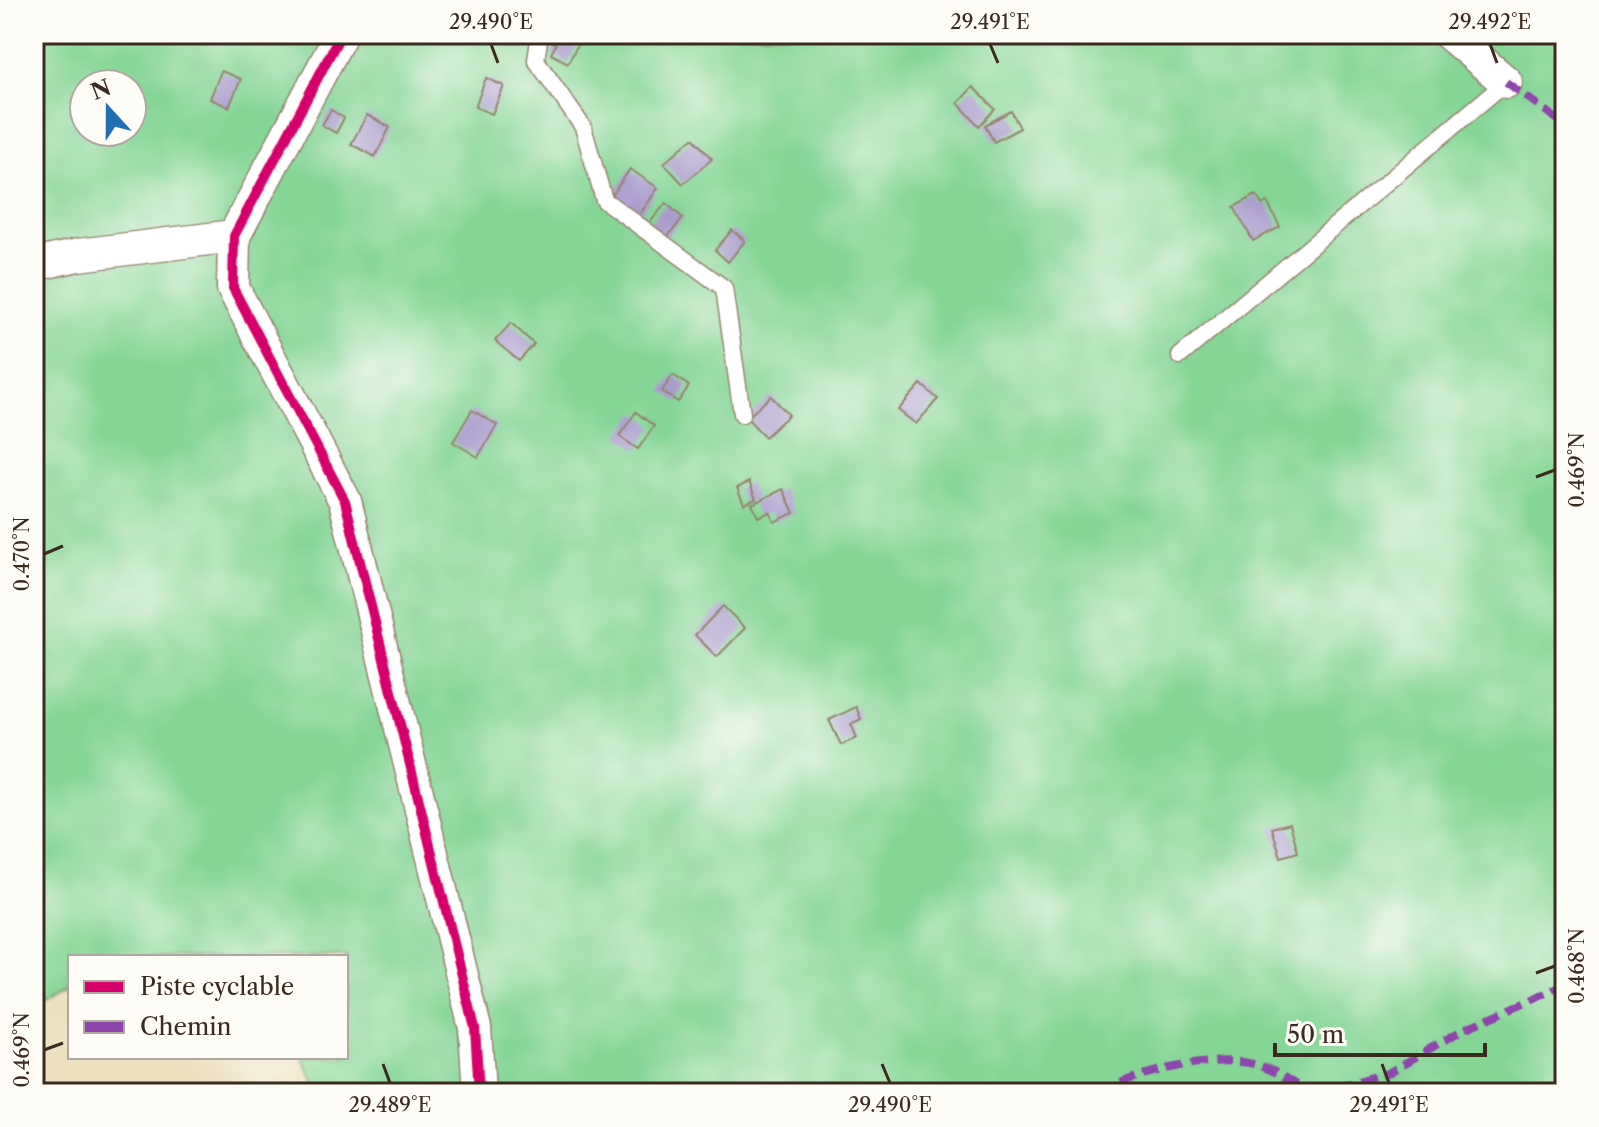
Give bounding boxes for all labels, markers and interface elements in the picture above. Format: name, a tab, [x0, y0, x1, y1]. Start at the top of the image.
text: 29.490°E	[449, 10, 533, 34]
text: 29.491°E	[950, 10, 1030, 34]
text: 29.492°E	[1449, 10, 1531, 34]
north arrow	[68, 68, 148, 148]
text: N	[87, 74, 115, 106]
text: 0.469°N	[1565, 432, 1589, 508]
text: 0.470°N	[10, 517, 34, 591]
text: 0.468°N	[1565, 928, 1589, 1004]
legend	[68, 955, 348, 1059]
text: Piste cyclable	[140, 972, 294, 1001]
scale bar	[1275, 1007, 1485, 1057]
text: 0.469°N	[10, 1012, 34, 1088]
text: Chemin	[140, 1012, 232, 1041]
text: 50 m	[1287, 1020, 1344, 1049]
text: 29.489°E	[348, 1093, 432, 1117]
text: 29.490°E	[848, 1093, 932, 1117]
text: 29.491°E	[1349, 1093, 1429, 1117]

